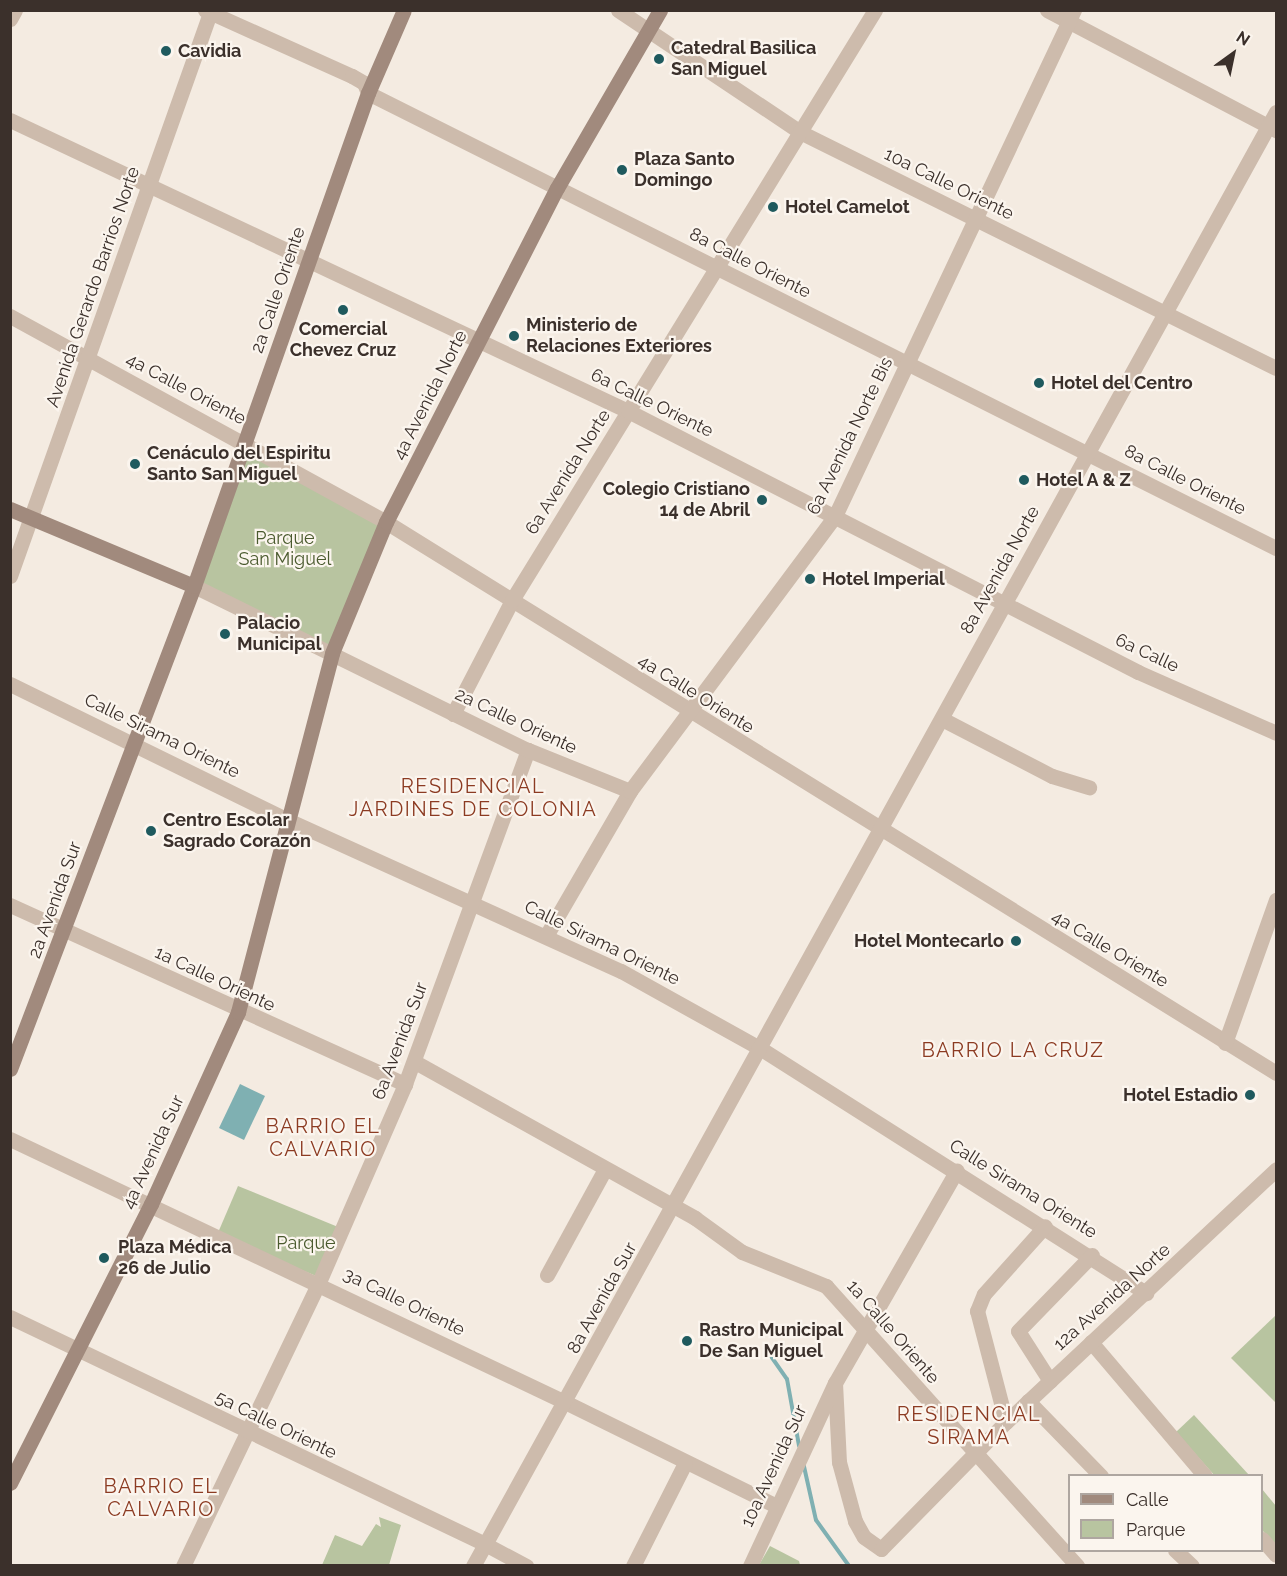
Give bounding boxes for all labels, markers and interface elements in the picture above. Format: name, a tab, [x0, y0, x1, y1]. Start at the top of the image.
north arrow	[1203, 24, 1263, 84]
text: N	[1233, 27, 1253, 50]
place label: Catedral Basilica San Miguel	[671, 38, 817, 80]
place label: Cavidia	[178, 40, 241, 62]
marker: Cavidia	[159, 44, 173, 58]
marker: Catedral Basilica San Miguel	[652, 52, 666, 66]
street label: 10a Calle Oriente	[881, 143, 1017, 225]
place label: Plaza Santo Domingo	[634, 149, 735, 192]
marker: Plaza Santo Domingo	[615, 163, 629, 177]
street label: Avenida Gerardo Barrios Norte	[42, 164, 144, 410]
place label: Hotel Camelot	[785, 196, 910, 218]
marker: Hotel Camelot	[766, 200, 780, 214]
street label: 8a Calle Oriente	[686, 223, 814, 303]
street label: 2a Calle Oriente	[246, 224, 310, 356]
marker: Comercial Chevez Cruz	[336, 303, 350, 317]
place label: Ministerio de Relaciones Exteriores	[526, 315, 712, 358]
place label: Comercial Chevez Cruz	[290, 319, 396, 362]
street label: 4a Avenida Norte	[388, 326, 472, 464]
marker: Ministerio de Relaciones Exteriores	[507, 329, 521, 343]
street label: 4a Calle Oriente	[122, 348, 250, 430]
street label: 6a Avenida Norte Bis	[802, 353, 898, 519]
street label: 6a Calle Oriente	[587, 364, 717, 442]
place label: Hotel del Centro	[1051, 372, 1194, 394]
marker: Hotel del Centro	[1032, 376, 1046, 390]
street label: 6a Avenida Norte	[521, 405, 615, 539]
street label: 8a Calle Oriente	[1121, 440, 1249, 520]
place label: Cenáculo del Espiritu Santo San Miguel	[147, 443, 331, 486]
marker: Cenáculo del Espiritu Santo San Miguel	[128, 457, 142, 471]
place label: Hotel A & Z	[1036, 469, 1132, 491]
marker: Hotel A & Z	[1017, 473, 1031, 487]
place label: Colegio Cristiano 14 de Abril	[603, 479, 750, 522]
marker: Colegio Cristiano 14 de Abril	[755, 493, 769, 507]
street label: 8a Avenida Norte	[956, 502, 1044, 638]
park label: Parque San Miguel	[239, 528, 331, 570]
place label: Hotel Imperial	[822, 568, 945, 590]
marker: Hotel Imperial	[803, 572, 817, 586]
place label: Palacio Municipal	[237, 613, 321, 656]
marker: Palacio Municipal	[218, 627, 232, 641]
street label: 6a Calle	[1112, 629, 1182, 677]
street label: 4a Calle Oriente	[634, 650, 758, 738]
street label: 2a Calle Oriente	[452, 683, 580, 759]
street label: Calle Sirama Oriente	[81, 689, 243, 783]
district label: RESIDENCIAL JARDINES DE COLONIA	[349, 774, 597, 821]
place label: Centro Escolar Sagrado Corazón	[163, 810, 311, 852]
marker: Centro Escolar Sagrado Corazón	[144, 824, 158, 838]
street label: 2a Avenida Sur	[24, 838, 86, 962]
street label: Calle Sirama Oriente	[521, 896, 683, 990]
street label: 4a Calle Oriente	[1048, 906, 1172, 992]
place label: Hotel Montecarlo	[854, 930, 1004, 952]
marker: Hotel Montecarlo	[1009, 934, 1023, 948]
street label: 1a Calle Oriente	[151, 942, 279, 1016]
street label: 6a Avenida Sur	[368, 979, 432, 1103]
district label: BARRIO LA CRUZ	[921, 1038, 1105, 1062]
place label: Hotel Estadio	[1122, 1084, 1238, 1106]
marker: Hotel Estadio	[1243, 1088, 1257, 1102]
street label: 4a Avenida Sur	[117, 1091, 189, 1213]
district label: BARRIO EL CALVARIO	[265, 1115, 381, 1162]
street label: Calle Sirama Oriente	[945, 1135, 1101, 1243]
park label: Parque	[276, 1232, 336, 1254]
place label: Plaza Médica 26 de Julio	[118, 1237, 232, 1280]
street label: 8a Avenida Sur	[562, 1238, 642, 1358]
street label: 12a Avenida Norte	[1049, 1239, 1175, 1355]
marker: Plaza Médica 26 de Julio	[95, 1249, 113, 1267]
street label: 3a Calle Oriente	[340, 1263, 468, 1341]
street label: 1a Calle Oriente	[842, 1276, 944, 1388]
place label: Rastro Municipal De San Miguel	[699, 1320, 843, 1362]
marker: Rastro Municipal De San Miguel	[680, 1334, 694, 1348]
street label: 5a Calle Oriente	[212, 1386, 340, 1464]
street label: 10a Avenida Sur	[736, 1401, 812, 1531]
district label: RESIDENCIAL SIRAMA	[897, 1403, 1041, 1450]
district label: BARRIO EL CALVARIO	[103, 1474, 219, 1521]
legend	[1068, 1474, 1263, 1552]
text: Calle	[1126, 1489, 1169, 1510]
text: Parque	[1126, 1519, 1185, 1540]

